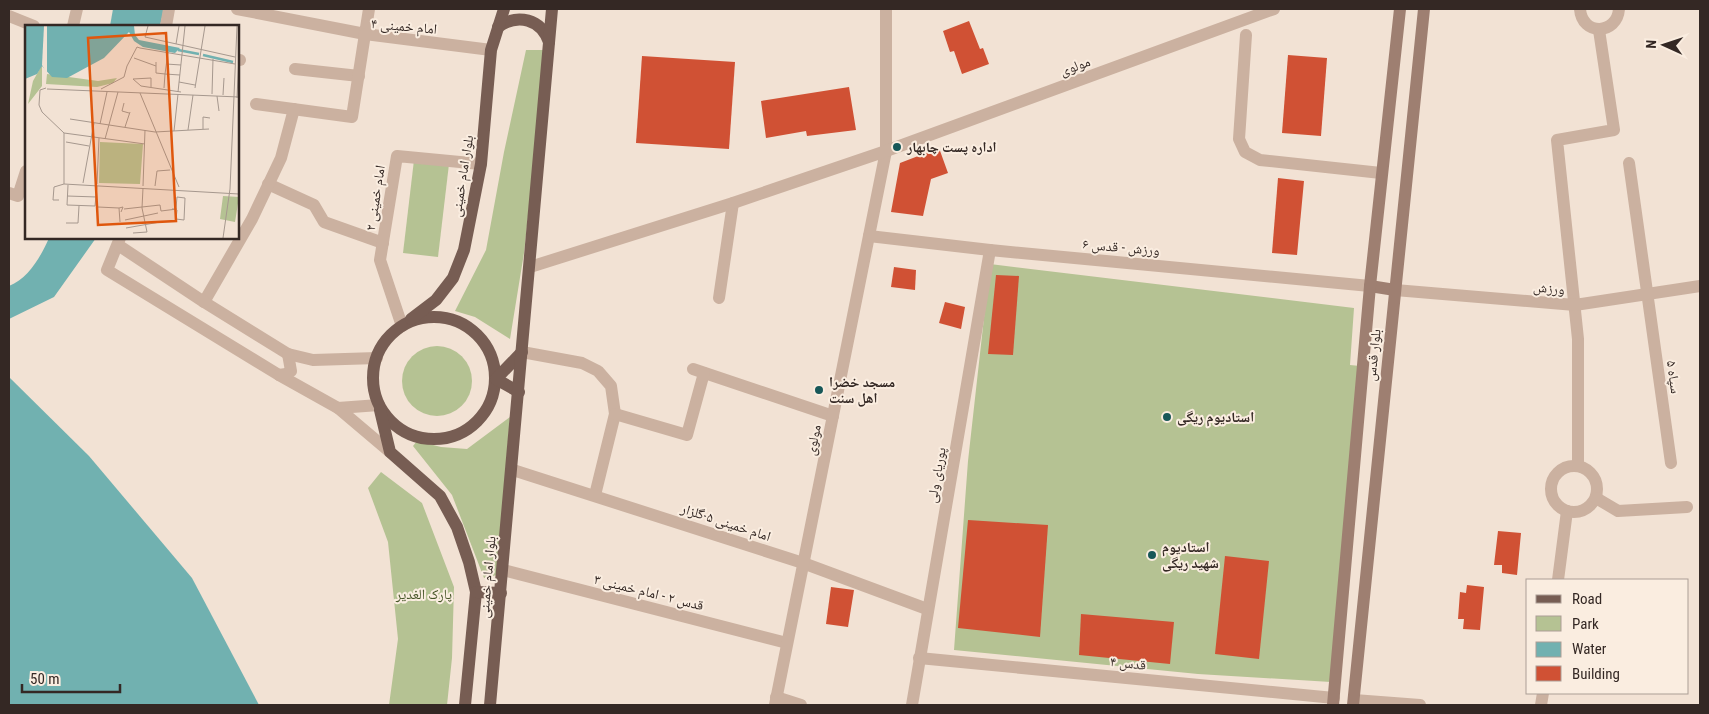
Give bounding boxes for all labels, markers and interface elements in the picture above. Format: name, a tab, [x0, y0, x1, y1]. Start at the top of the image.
street label: امام خمینی ۴	[370, 15, 438, 39]
north arrow	[1639, 20, 1689, 70]
inset map	[25, 25, 239, 239]
text: N	[1643, 40, 1659, 49]
street label: مولوی	[1058, 53, 1093, 80]
street label: بلوار امام خمینی	[448, 134, 478, 218]
place label: اداره پست چابهار	[906, 139, 997, 156]
marker: اداره پست چابهار	[891, 141, 903, 153]
street label: امام خمینی ۲	[362, 164, 390, 232]
street label: ورزش - قدس ۶	[1082, 236, 1160, 259]
street label: ورزش	[1533, 279, 1565, 298]
street label: بلوار قدس	[1362, 328, 1385, 382]
street label: سپاه ۵	[1663, 360, 1684, 395]
place label: مسجد خضرا اهل سنت	[829, 374, 895, 407]
marker: مسجد خضرا اهل سنت	[813, 384, 825, 396]
place label: استادیوم ریگی	[1177, 409, 1254, 427]
marker: استادیوم ریگی	[1161, 411, 1173, 423]
street label: مولوی	[802, 423, 825, 457]
street label: پوریای ولی	[923, 446, 950, 504]
street label: امام خمینی ۵-گلزار	[678, 500, 773, 546]
street label: بلوار امام خمینی	[475, 535, 501, 619]
place label: استادیوم شهید ریگی	[1162, 539, 1219, 572]
marker: استادیوم شهید ریگی	[1146, 549, 1158, 561]
street label: قدس ۲ - امام خمینی ۳	[592, 571, 706, 615]
legend	[1526, 579, 1689, 694]
park label: پارک الغدیر	[395, 586, 452, 603]
text: Road	[1572, 590, 1602, 608]
text: Park	[1572, 615, 1599, 633]
text: Water	[1572, 640, 1607, 658]
street label: قدس ۴	[1109, 653, 1147, 674]
scale bar	[22, 662, 120, 694]
text: Building	[1572, 665, 1620, 683]
text: 50 m	[30, 670, 60, 688]

